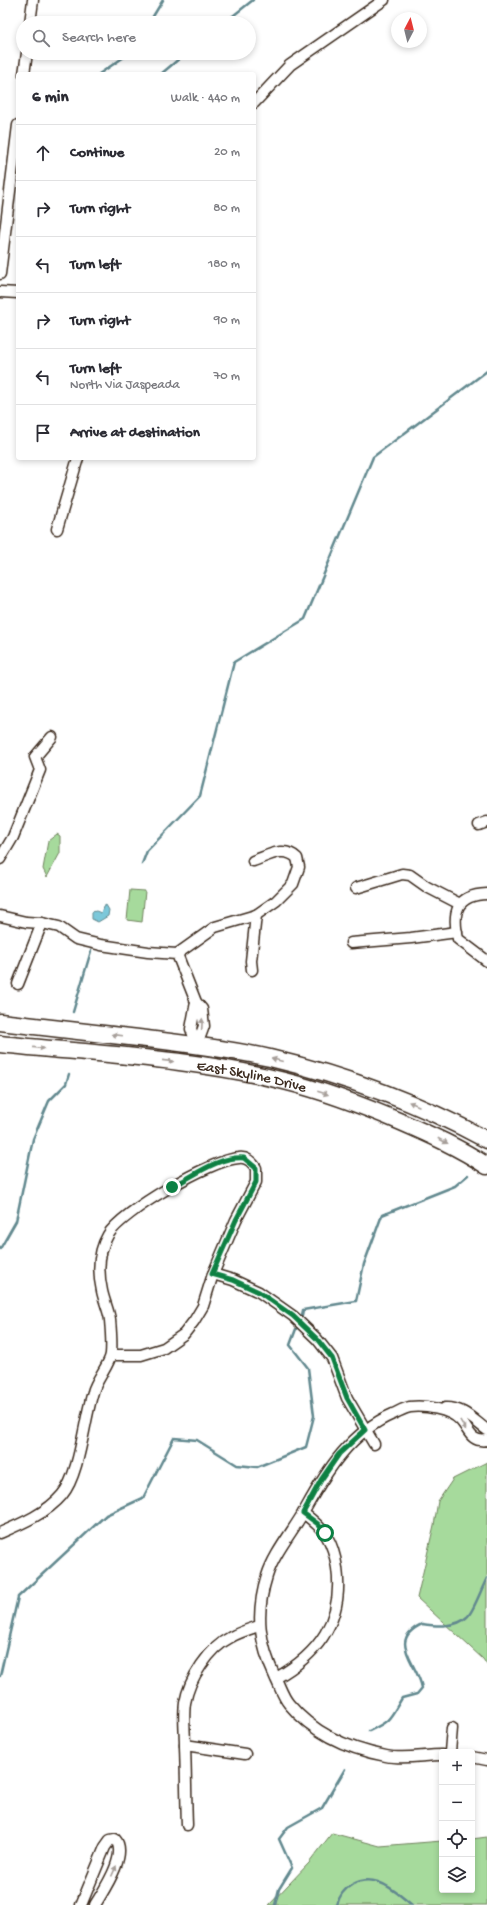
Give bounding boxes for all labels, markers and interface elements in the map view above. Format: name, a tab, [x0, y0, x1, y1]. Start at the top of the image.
north arrow	[391, 12, 427, 48]
search box	[16, 16, 256, 60]
icon: search	[30, 27, 52, 49]
text: Search here	[62, 29, 136, 47]
text: 6 min	[32, 88, 68, 108]
text: Walk · 440 m	[171, 91, 240, 106]
icon: ahead	[32, 142, 54, 164]
text: Continue	[70, 144, 124, 162]
text: 20 m	[214, 145, 240, 160]
icon: right	[32, 198, 54, 220]
text: Turn right	[70, 200, 130, 218]
text: 80 m	[213, 201, 240, 216]
icon: left	[32, 254, 54, 276]
text: Turn left	[70, 256, 121, 274]
text: 180 m	[208, 257, 240, 272]
icon: right	[32, 310, 54, 332]
text: Turn right	[70, 312, 130, 330]
text: 90 m	[214, 313, 240, 328]
text: Turn left	[70, 360, 121, 378]
icon: left	[32, 366, 54, 388]
text: 70 m	[214, 369, 240, 384]
text: North Via Jaspeada	[70, 378, 180, 393]
icon: arrive	[32, 422, 54, 444]
text: Arrive at destination	[70, 424, 200, 442]
one-way arrow	[199, 1018, 206, 1030]
one-way arrow	[110, 1032, 123, 1038]
one-way arrow	[33, 1045, 45, 1051]
street label: East Skyline Drive	[195, 1057, 309, 1098]
one-way arrow	[271, 1057, 283, 1063]
one-way arrow	[162, 1058, 174, 1065]
one-way arrow	[317, 1090, 329, 1096]
one-way arrow	[407, 1101, 419, 1107]
one-way arrow	[437, 1138, 449, 1144]
route end	[163, 1178, 181, 1196]
one-way arrow	[460, 1419, 467, 1431]
route start	[316, 1524, 334, 1542]
map controls	[439, 1749, 475, 1893]
button: +	[439, 1749, 475, 1785]
button: −	[439, 1785, 475, 1821]
button: locate	[439, 1821, 475, 1857]
button: layers	[439, 1857, 475, 1893]
one-way arrow	[111, 1865, 117, 1877]

